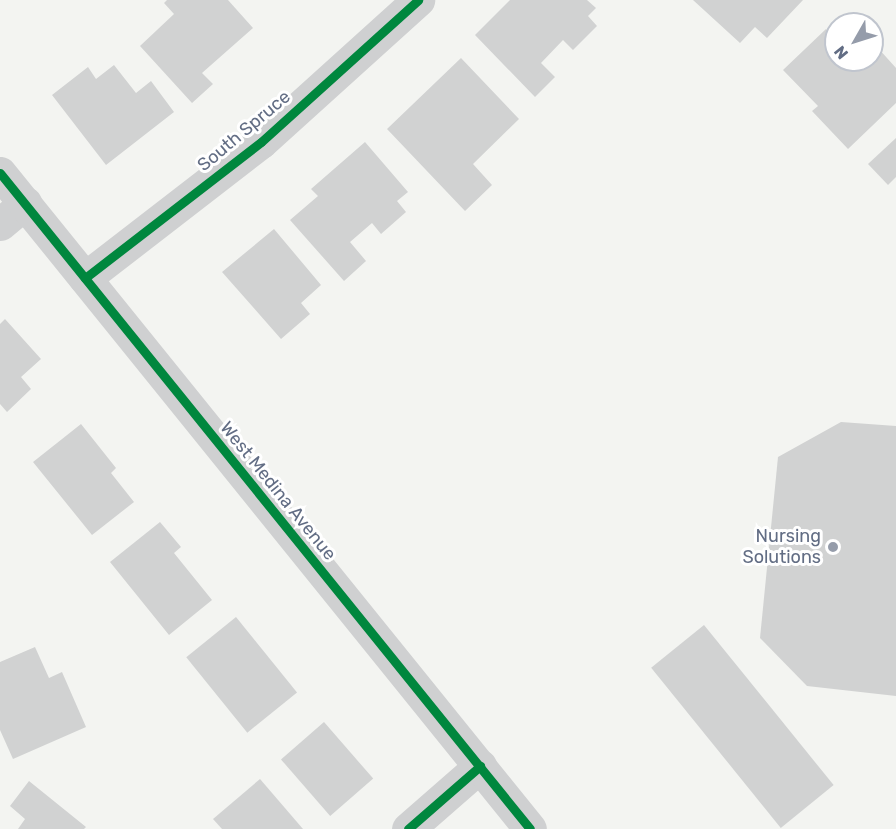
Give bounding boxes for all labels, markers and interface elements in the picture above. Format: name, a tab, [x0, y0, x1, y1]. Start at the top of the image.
north arrow	[824, 12, 884, 72]
text: N	[830, 42, 852, 63]
street label: South Spruce	[193, 86, 295, 176]
street label: West Medina Avenue	[215, 417, 341, 565]
place label: Nursing Solutions	[742, 526, 821, 568]
marker: Nursing Solutions	[826, 540, 840, 554]

